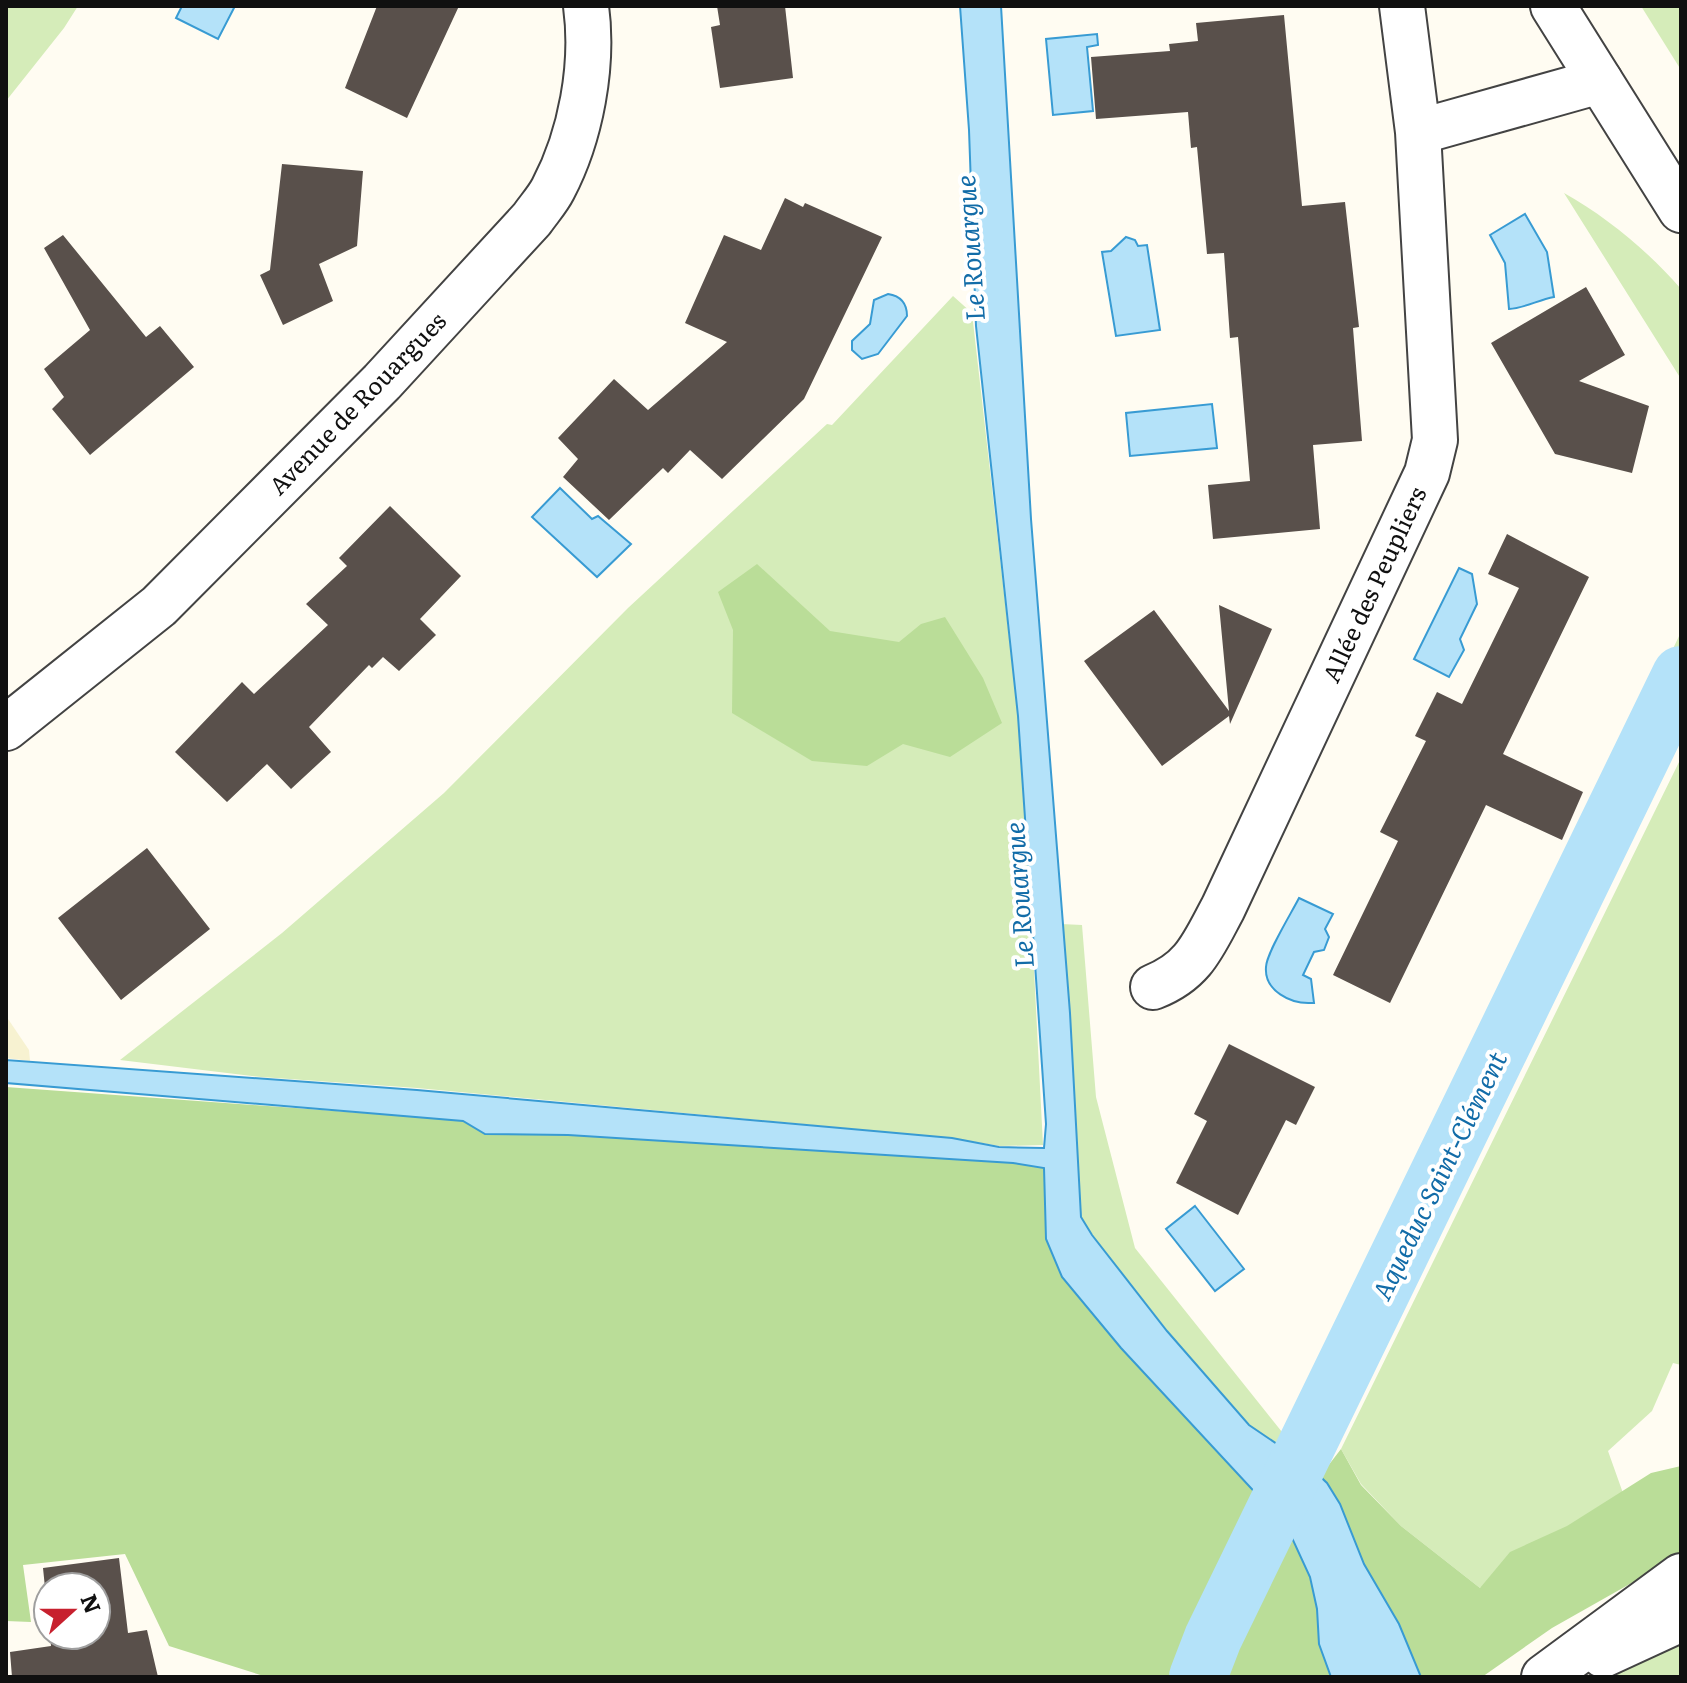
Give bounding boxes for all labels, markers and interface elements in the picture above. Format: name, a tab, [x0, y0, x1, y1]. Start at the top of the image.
water label: Le Rouargue	[944, 174, 993, 322]
street label: Avenue de Rouargues	[259, 303, 453, 502]
street label: Allée des Peupliers	[1312, 480, 1434, 688]
water label: Le Rouargue	[993, 821, 1042, 969]
water label: Aqueduc Saint-Clément	[1360, 1043, 1515, 1306]
north arrow	[32, 1571, 112, 1651]
text: N	[73, 1589, 111, 1618]

